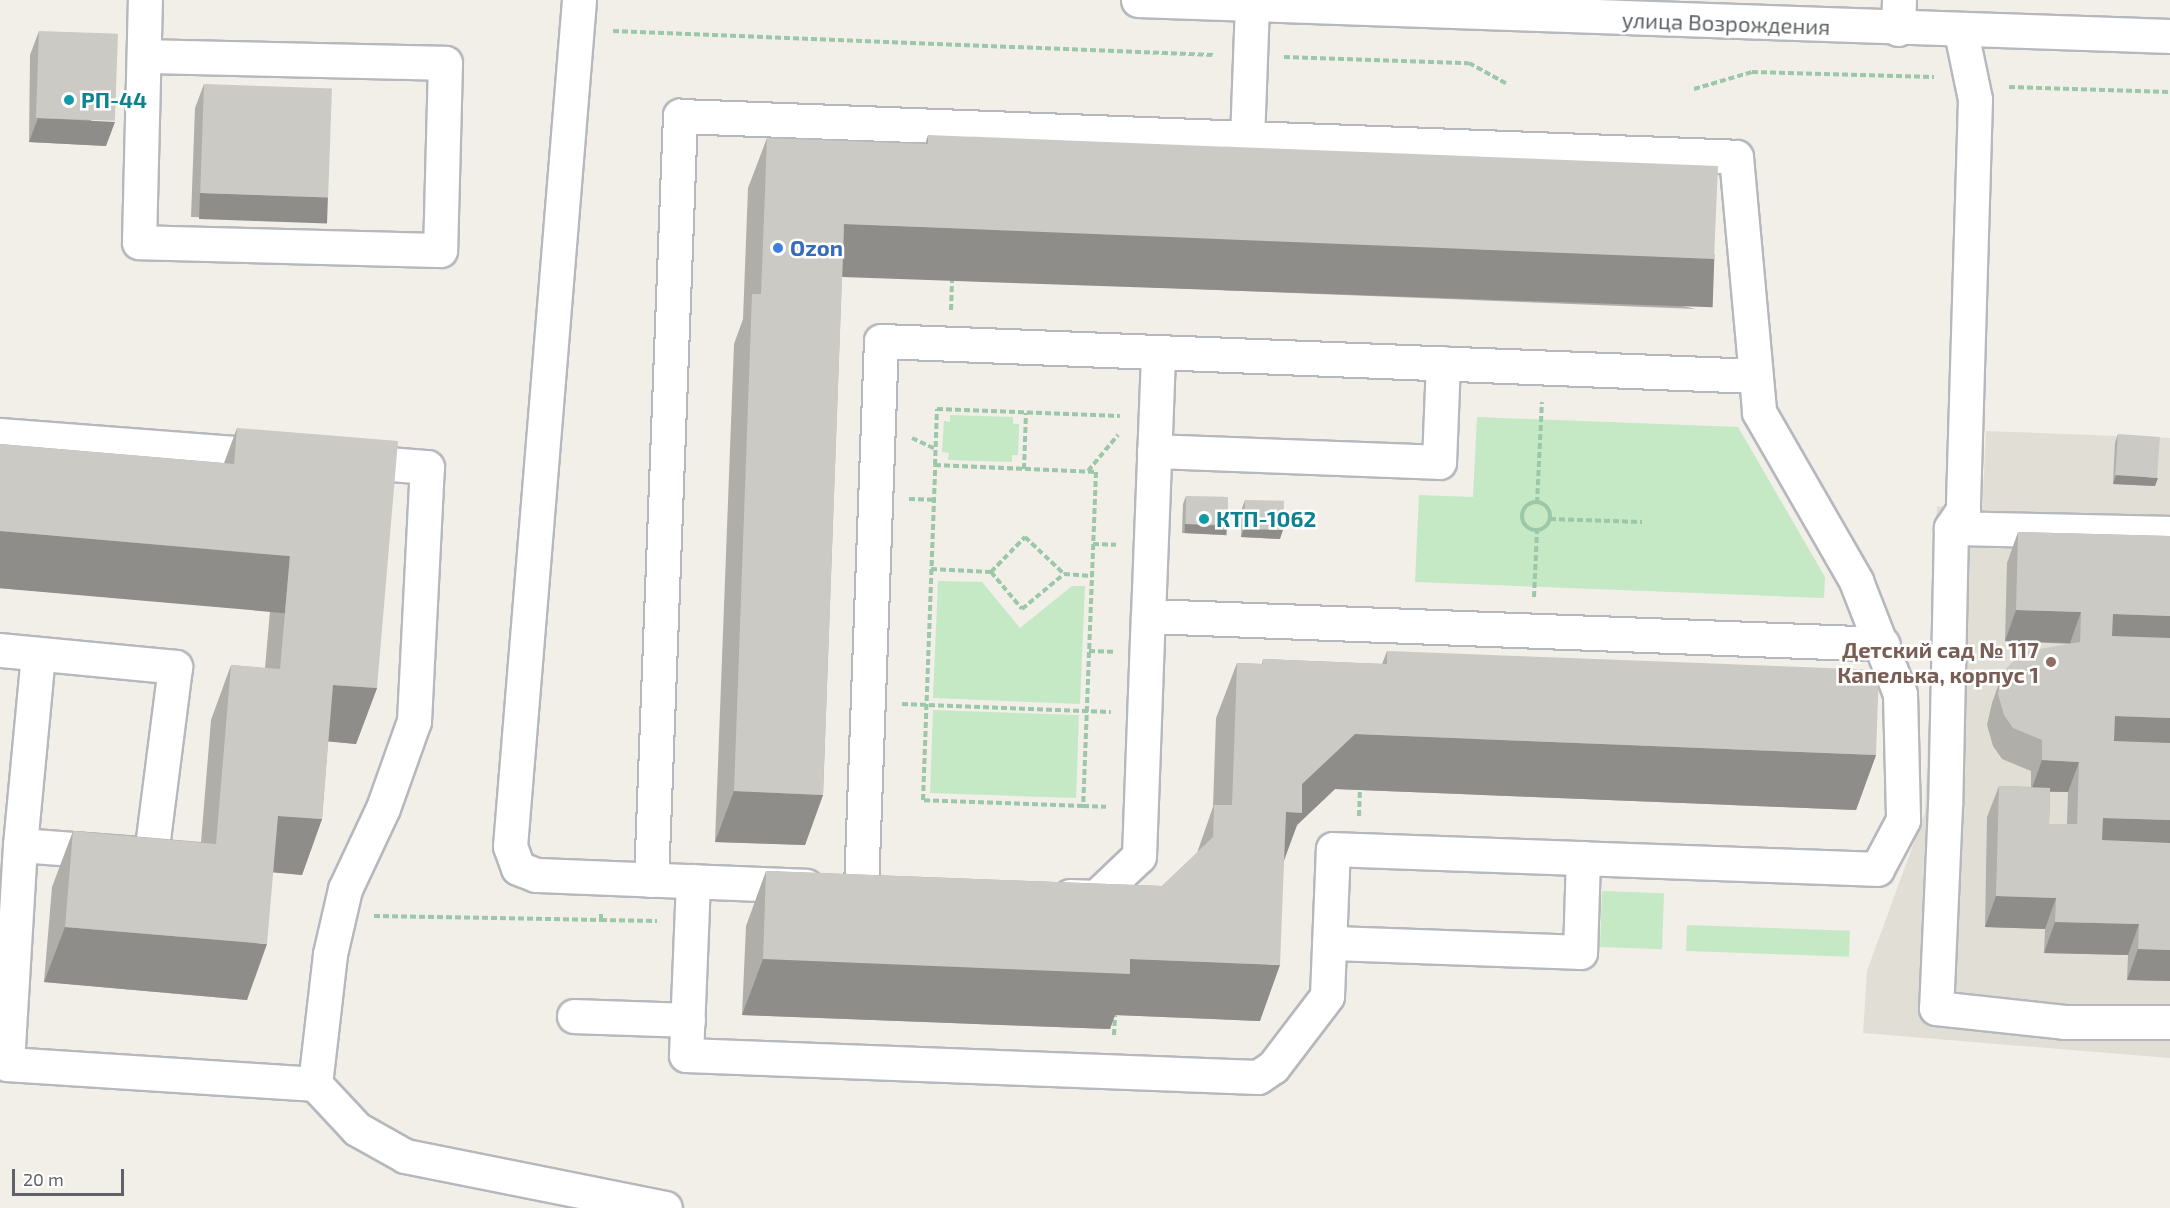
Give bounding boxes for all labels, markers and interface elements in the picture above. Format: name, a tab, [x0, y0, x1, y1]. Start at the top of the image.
street label: улица Возрождения	[1621, 6, 1831, 40]
place label: РП-44	[81, 87, 147, 113]
marker: РП-44	[62, 93, 76, 107]
place label: Ozon	[790, 235, 843, 261]
marker: Ozon	[771, 241, 785, 255]
place label: КТП-1062	[1216, 506, 1316, 532]
marker: КТП-1062	[1197, 512, 1211, 526]
place label: Детский сад № 117 Капелька, корпус 1	[1837, 636, 2039, 688]
marker: Детский сад № 117 Капелька, корпус 1	[2044, 655, 2058, 669]
scale bar	[15, 1157, 128, 1195]
text: 20 m	[23, 1168, 64, 1190]

